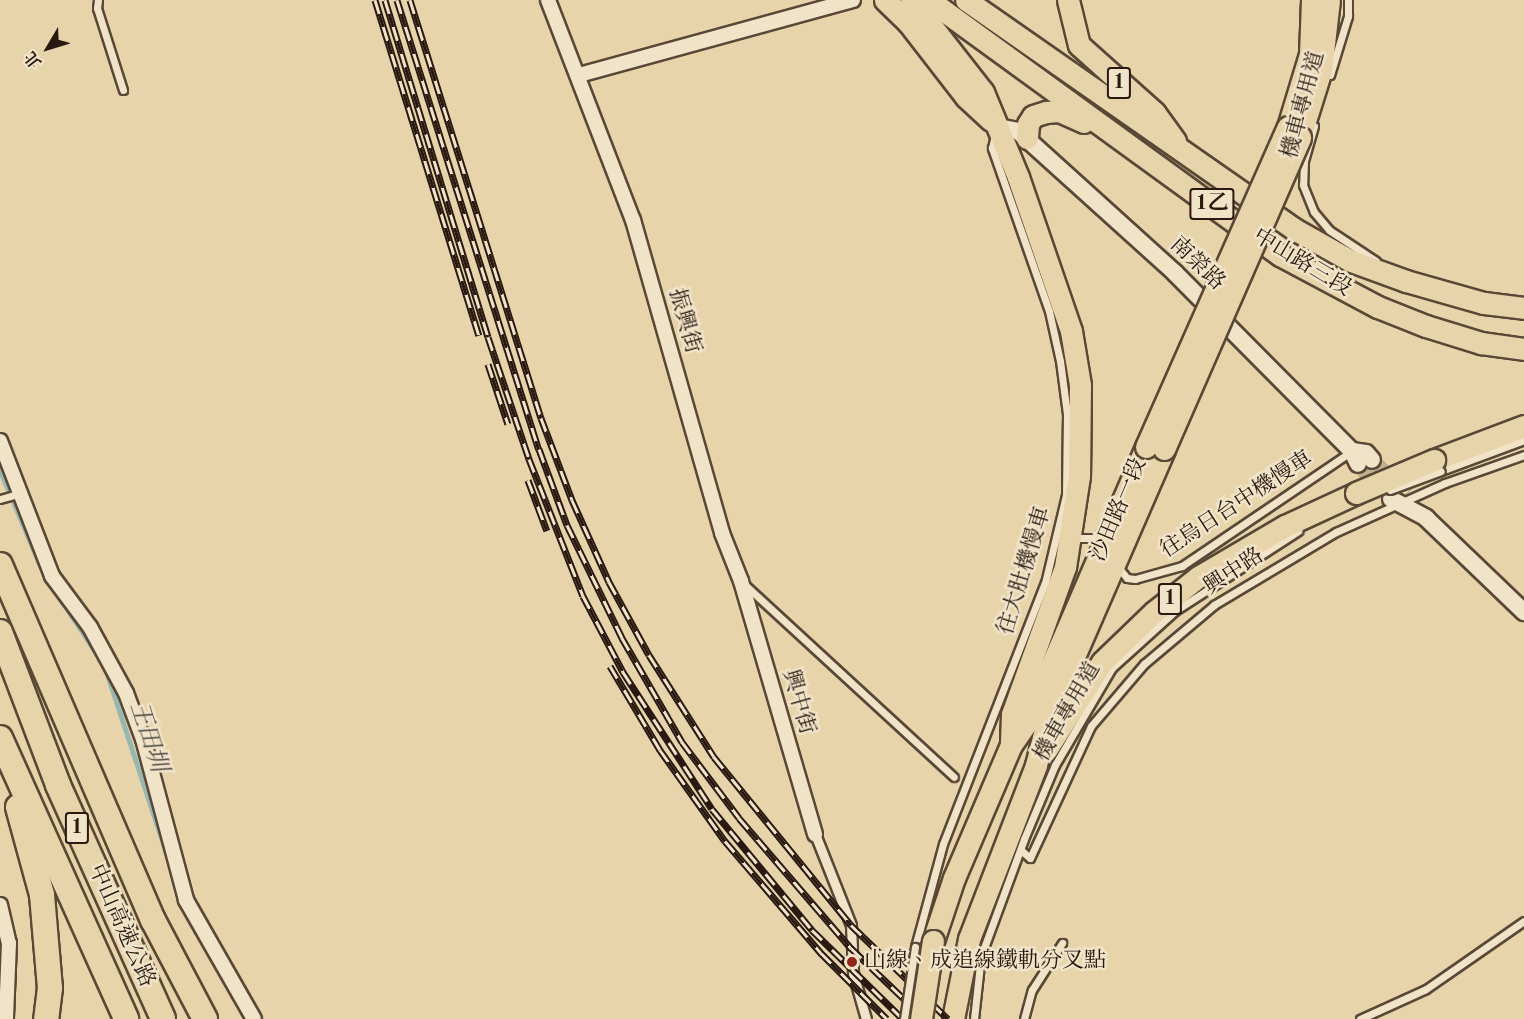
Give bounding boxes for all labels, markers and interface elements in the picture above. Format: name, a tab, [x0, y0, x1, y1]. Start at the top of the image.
north arrow	[18, 18, 78, 78]
text: 北	[23, 48, 45, 70]
street label: 機車專用道	[1277, 48, 1331, 162]
road number: 1	[1106, 65, 1132, 101]
road number: 1乙	[1188, 186, 1236, 222]
street label: 中山路三段	[1248, 223, 1356, 303]
street label: 南榮路	[1164, 232, 1230, 296]
street label: 振興街	[662, 286, 706, 356]
street label: 往烏日台中機慢車	[1156, 446, 1318, 564]
street label: 沙田路一段	[1085, 454, 1153, 566]
street label: 往大肚機慢車	[993, 504, 1057, 638]
street label: 興中路	[1199, 543, 1269, 601]
road number: 1	[1156, 581, 1184, 617]
street label: 機車專用道	[1029, 658, 1107, 766]
street label: 興中街	[776, 667, 820, 737]
water label: 王田圳	[122, 698, 172, 776]
road number: 1	[64, 810, 90, 846]
street label: 中山高速公路	[82, 860, 160, 992]
place label: 山線、成追線鐵軌分叉點	[864, 949, 1106, 975]
marker: 山線、成追線鐵軌分叉點	[845, 955, 859, 969]

